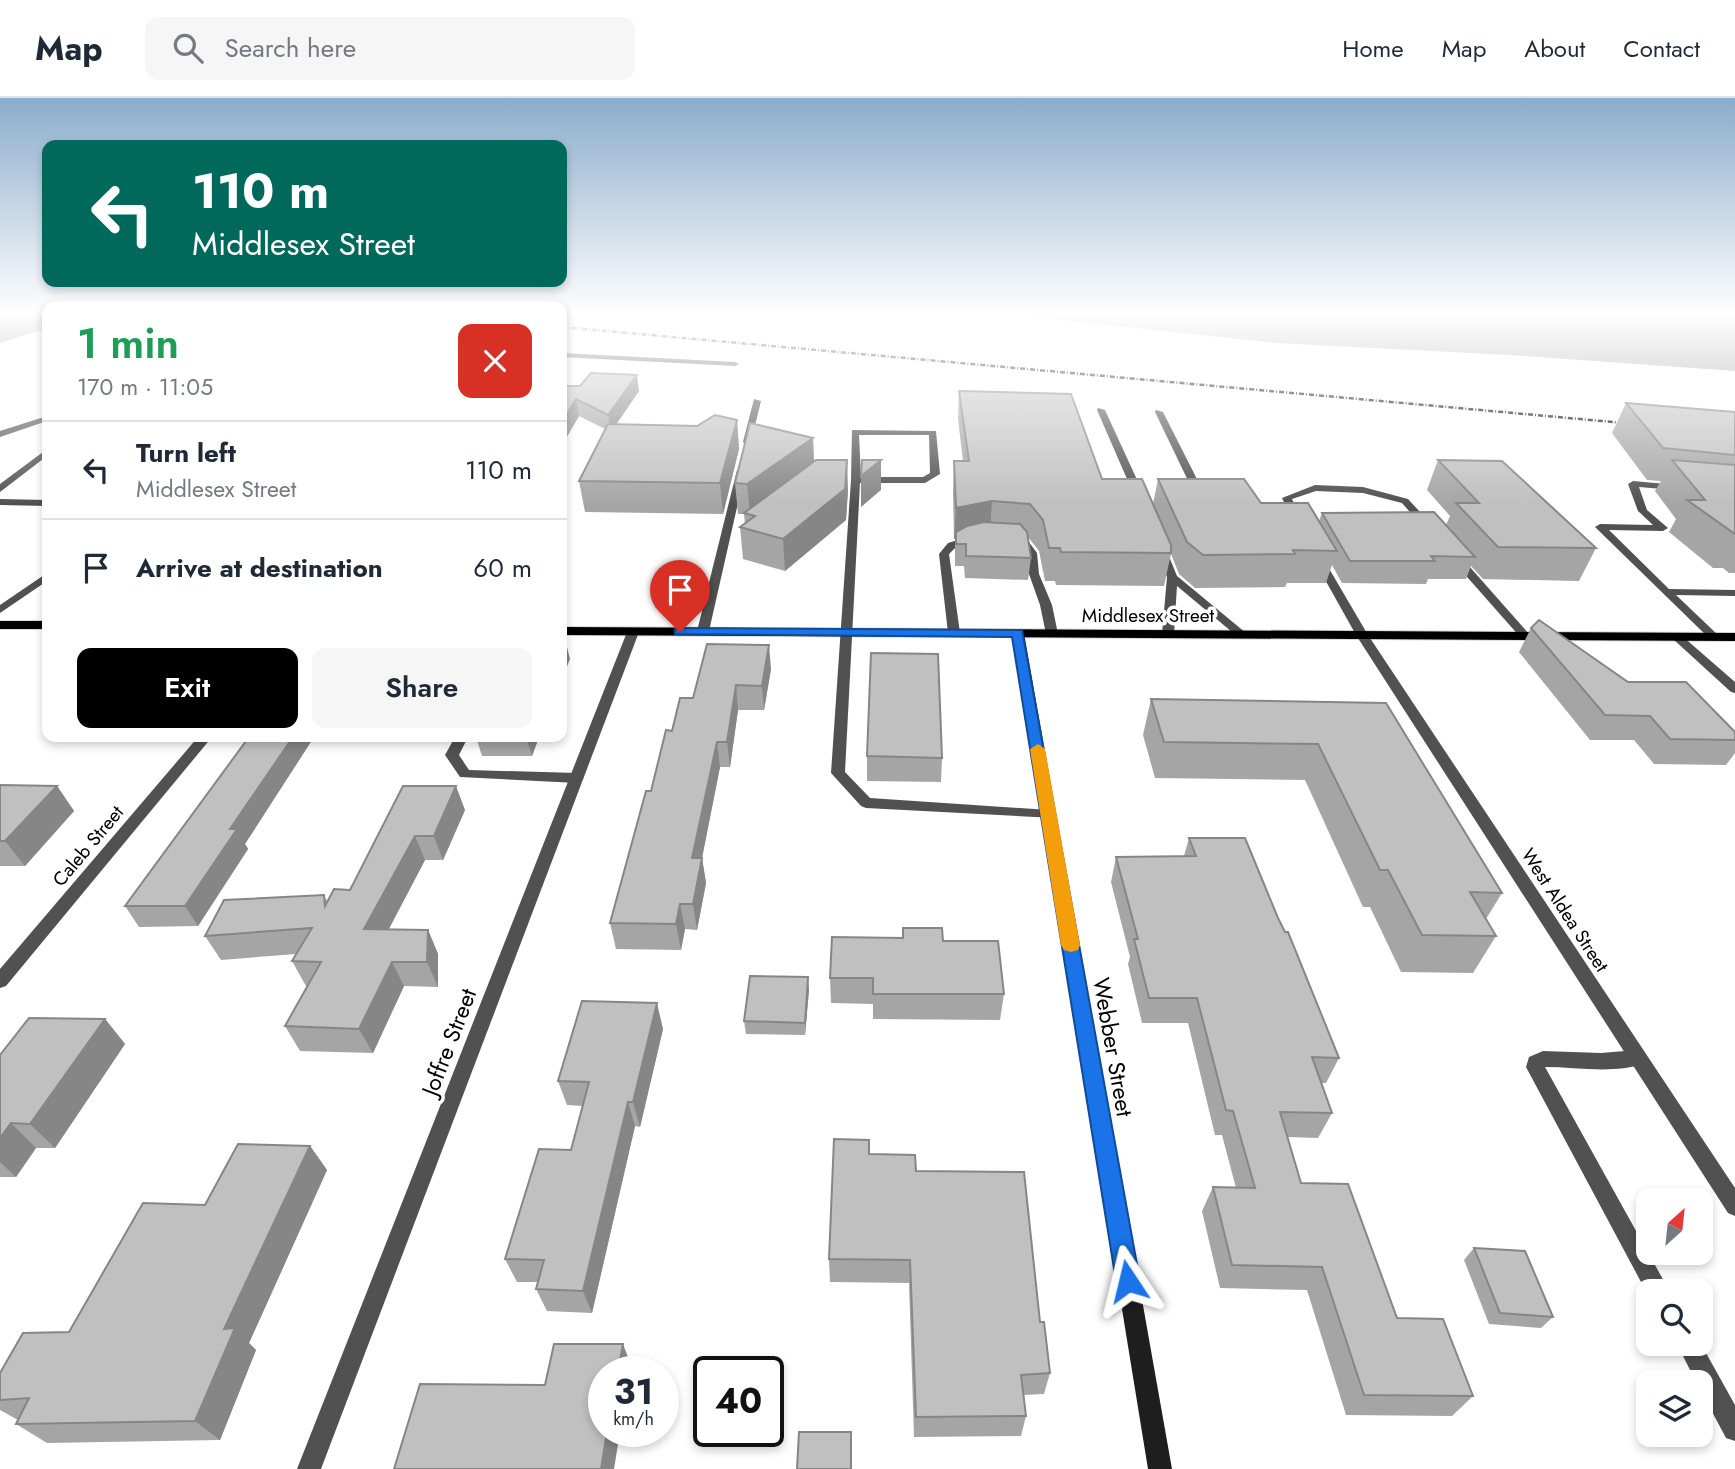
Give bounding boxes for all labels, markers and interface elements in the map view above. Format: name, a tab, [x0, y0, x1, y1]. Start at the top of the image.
search box	[145, 17, 635, 80]
text: Map	[35, 25, 103, 72]
icon: search	[169, 29, 207, 67]
text: Search here	[225, 29, 356, 67]
text: Home	[1342, 31, 1404, 66]
text: Map	[1442, 31, 1486, 66]
text: About	[1524, 31, 1585, 66]
text: Contact	[1623, 31, 1700, 66]
text: 110 m	[192, 156, 329, 226]
icon: left	[77, 168, 168, 259]
text: Middlesex Street	[192, 221, 415, 267]
text: 1 min	[77, 313, 179, 374]
button: close	[458, 324, 532, 398]
text: 170 m · 11:05	[77, 370, 213, 404]
text: Turn left	[136, 434, 236, 472]
icon: left	[77, 451, 115, 489]
text: 110 m	[465, 451, 532, 489]
text: Middlesex Street	[136, 472, 296, 506]
icon: arrive	[77, 549, 115, 587]
text: Arrive at destination	[136, 549, 383, 587]
text: 60 m	[473, 549, 532, 587]
pin	[650, 560, 710, 632]
icon: arrive	[661, 571, 699, 609]
street label: Middlesex Street	[1082, 602, 1215, 629]
button: Exit	[77, 648, 298, 728]
button: Share	[312, 648, 532, 728]
street label: Caleb Street	[46, 799, 130, 892]
street label: West Aldea Street	[1515, 843, 1615, 978]
street label: Webber Street	[1084, 975, 1142, 1120]
street label: Joffre Street	[412, 983, 485, 1103]
north arrow	[1636, 1188, 1713, 1265]
map controls	[1636, 1188, 1713, 1447]
position arrow	[1091, 1244, 1165, 1318]
button: search	[1636, 1279, 1713, 1356]
speed limit sign: 40	[693, 1356, 784, 1447]
text: 31	[614, 1367, 653, 1417]
button: layers	[1636, 1370, 1713, 1447]
text: km/h	[613, 1406, 654, 1432]

